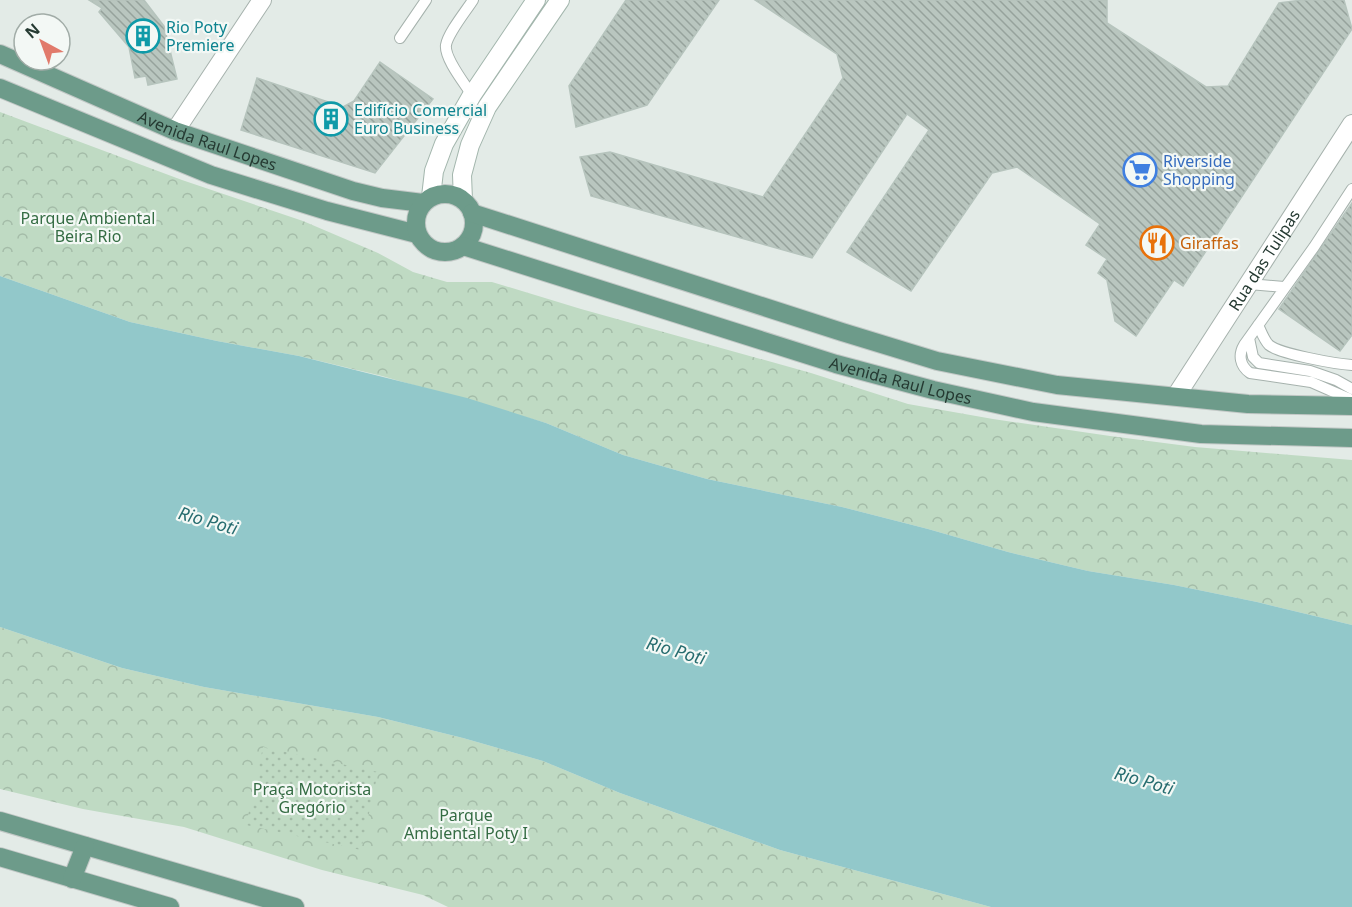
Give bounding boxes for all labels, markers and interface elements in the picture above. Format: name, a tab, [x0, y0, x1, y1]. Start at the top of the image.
north arrow	[12, 12, 72, 72]
place label: Rio Poty Premiere	[166, 16, 234, 56]
text: N	[20, 18, 44, 43]
building icon: Rio Poty Premiere	[125, 18, 161, 54]
place label: Edifício Comercial Euro Business	[354, 99, 487, 139]
building icon: Edifício Comercial Euro Business	[313, 101, 349, 137]
street label: Avenida Raul Lopes	[135, 105, 280, 176]
place label: Riverside Shopping	[1163, 150, 1235, 190]
supermarket icon: Riverside Shopping	[1122, 152, 1158, 188]
street label: Rua das Tulipas	[1223, 205, 1305, 315]
park label: Parque Ambiental Beira Rio	[21, 207, 155, 247]
restaurant icon: Giraffas	[1139, 225, 1175, 261]
place label: Giraffas	[1180, 232, 1239, 254]
street label: Avenida Raul Lopes	[827, 352, 974, 409]
water label: Rio Poti	[176, 500, 241, 540]
water label: Rio Poti	[644, 630, 709, 670]
water label: Rio Poti	[1112, 760, 1177, 800]
park label: Praça Motorista Gregório	[253, 778, 371, 818]
park label: Parque Ambiental Poty I	[404, 804, 528, 844]

